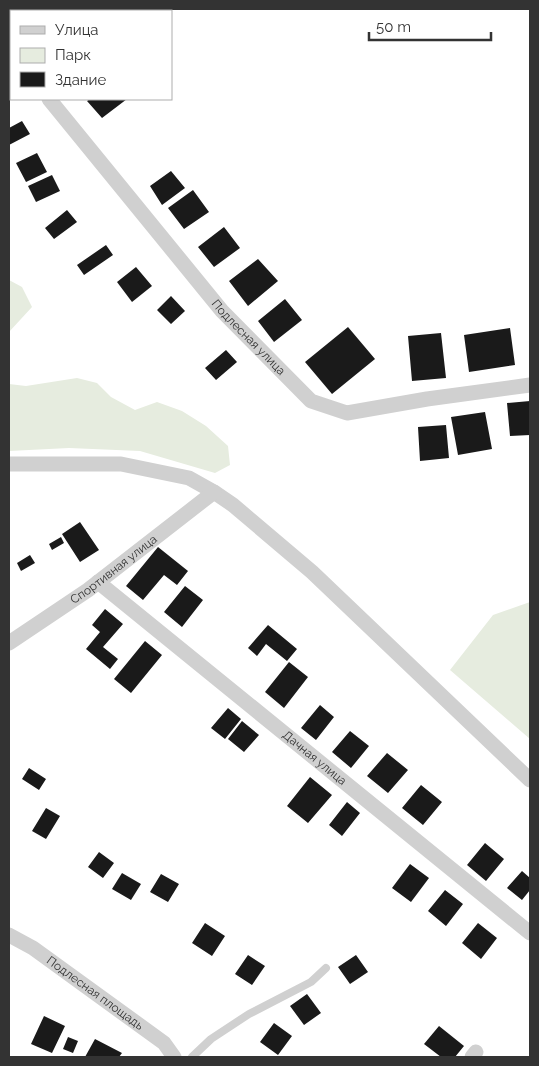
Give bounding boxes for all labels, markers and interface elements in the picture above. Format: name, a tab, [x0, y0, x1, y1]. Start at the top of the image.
legend	[10, 10, 172, 100]
scale bar	[369, 10, 492, 42]
text: 50 m	[376, 18, 411, 36]
text: Улица	[55, 21, 99, 39]
text: Парк	[55, 46, 91, 64]
text: Здание	[55, 71, 107, 89]
street label: Подлесная улица	[209, 297, 288, 378]
street label: Спортивная улица	[68, 532, 160, 607]
street label: Дачная улица	[280, 728, 349, 788]
street label: Подлесная площадь	[44, 953, 146, 1033]

